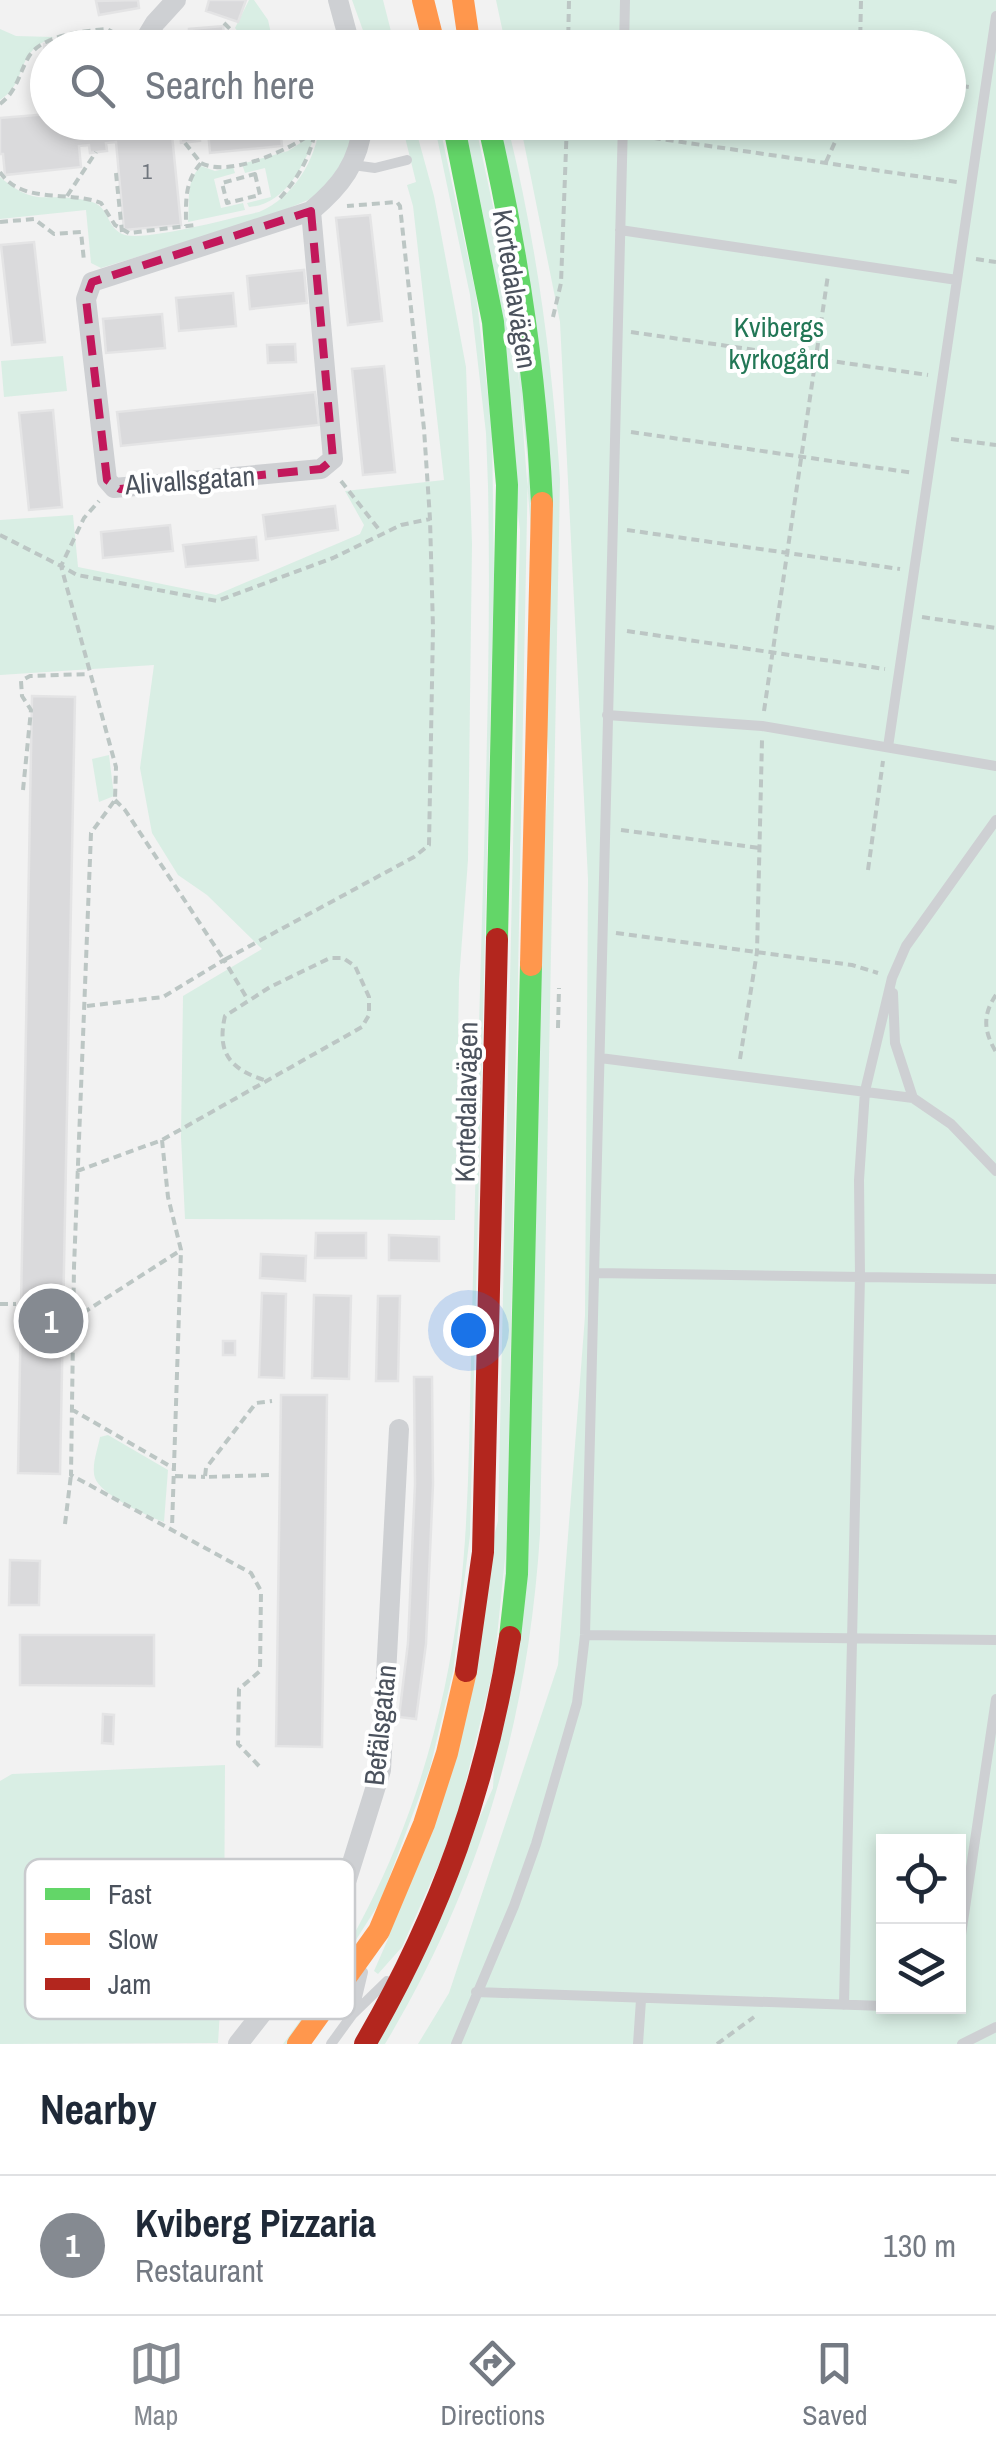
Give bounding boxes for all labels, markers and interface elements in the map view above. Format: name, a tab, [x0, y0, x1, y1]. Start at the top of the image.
search box	[30, 30, 966, 140]
icon: search	[65, 58, 120, 113]
text: Search here	[145, 60, 315, 111]
house number: 1	[142, 156, 152, 186]
street label: Kortedalavägen	[484, 207, 546, 371]
park label: Kvibergs kyrkogård	[729, 308, 829, 378]
street label: Alivallsgatan	[123, 457, 256, 504]
street label: Kortedalavägen	[446, 1021, 486, 1183]
pin: 1	[18, 1284, 84, 1358]
your location	[443, 1305, 494, 1356]
street label: Befälsgatan	[355, 1663, 405, 1787]
map controls	[876, 1834, 966, 2014]
button: locate	[876, 1834, 966, 1924]
legend	[25, 1859, 355, 2019]
text: Fast	[108, 1875, 152, 1913]
text: Slow	[108, 1920, 158, 1958]
button: layers	[876, 1924, 966, 2014]
text: Jam	[108, 1965, 151, 2003]
text: Nearby	[40, 2081, 157, 2137]
text: Kviberg Pizzaria	[135, 2198, 376, 2249]
text: 1	[65, 2224, 80, 2267]
text: 130 m	[883, 2224, 956, 2267]
text: Restaurant	[135, 2249, 263, 2292]
tab: Map	[129, 2336, 184, 2434]
tab: Directions	[441, 2336, 545, 2434]
tab: Saved	[802, 2336, 867, 2434]

